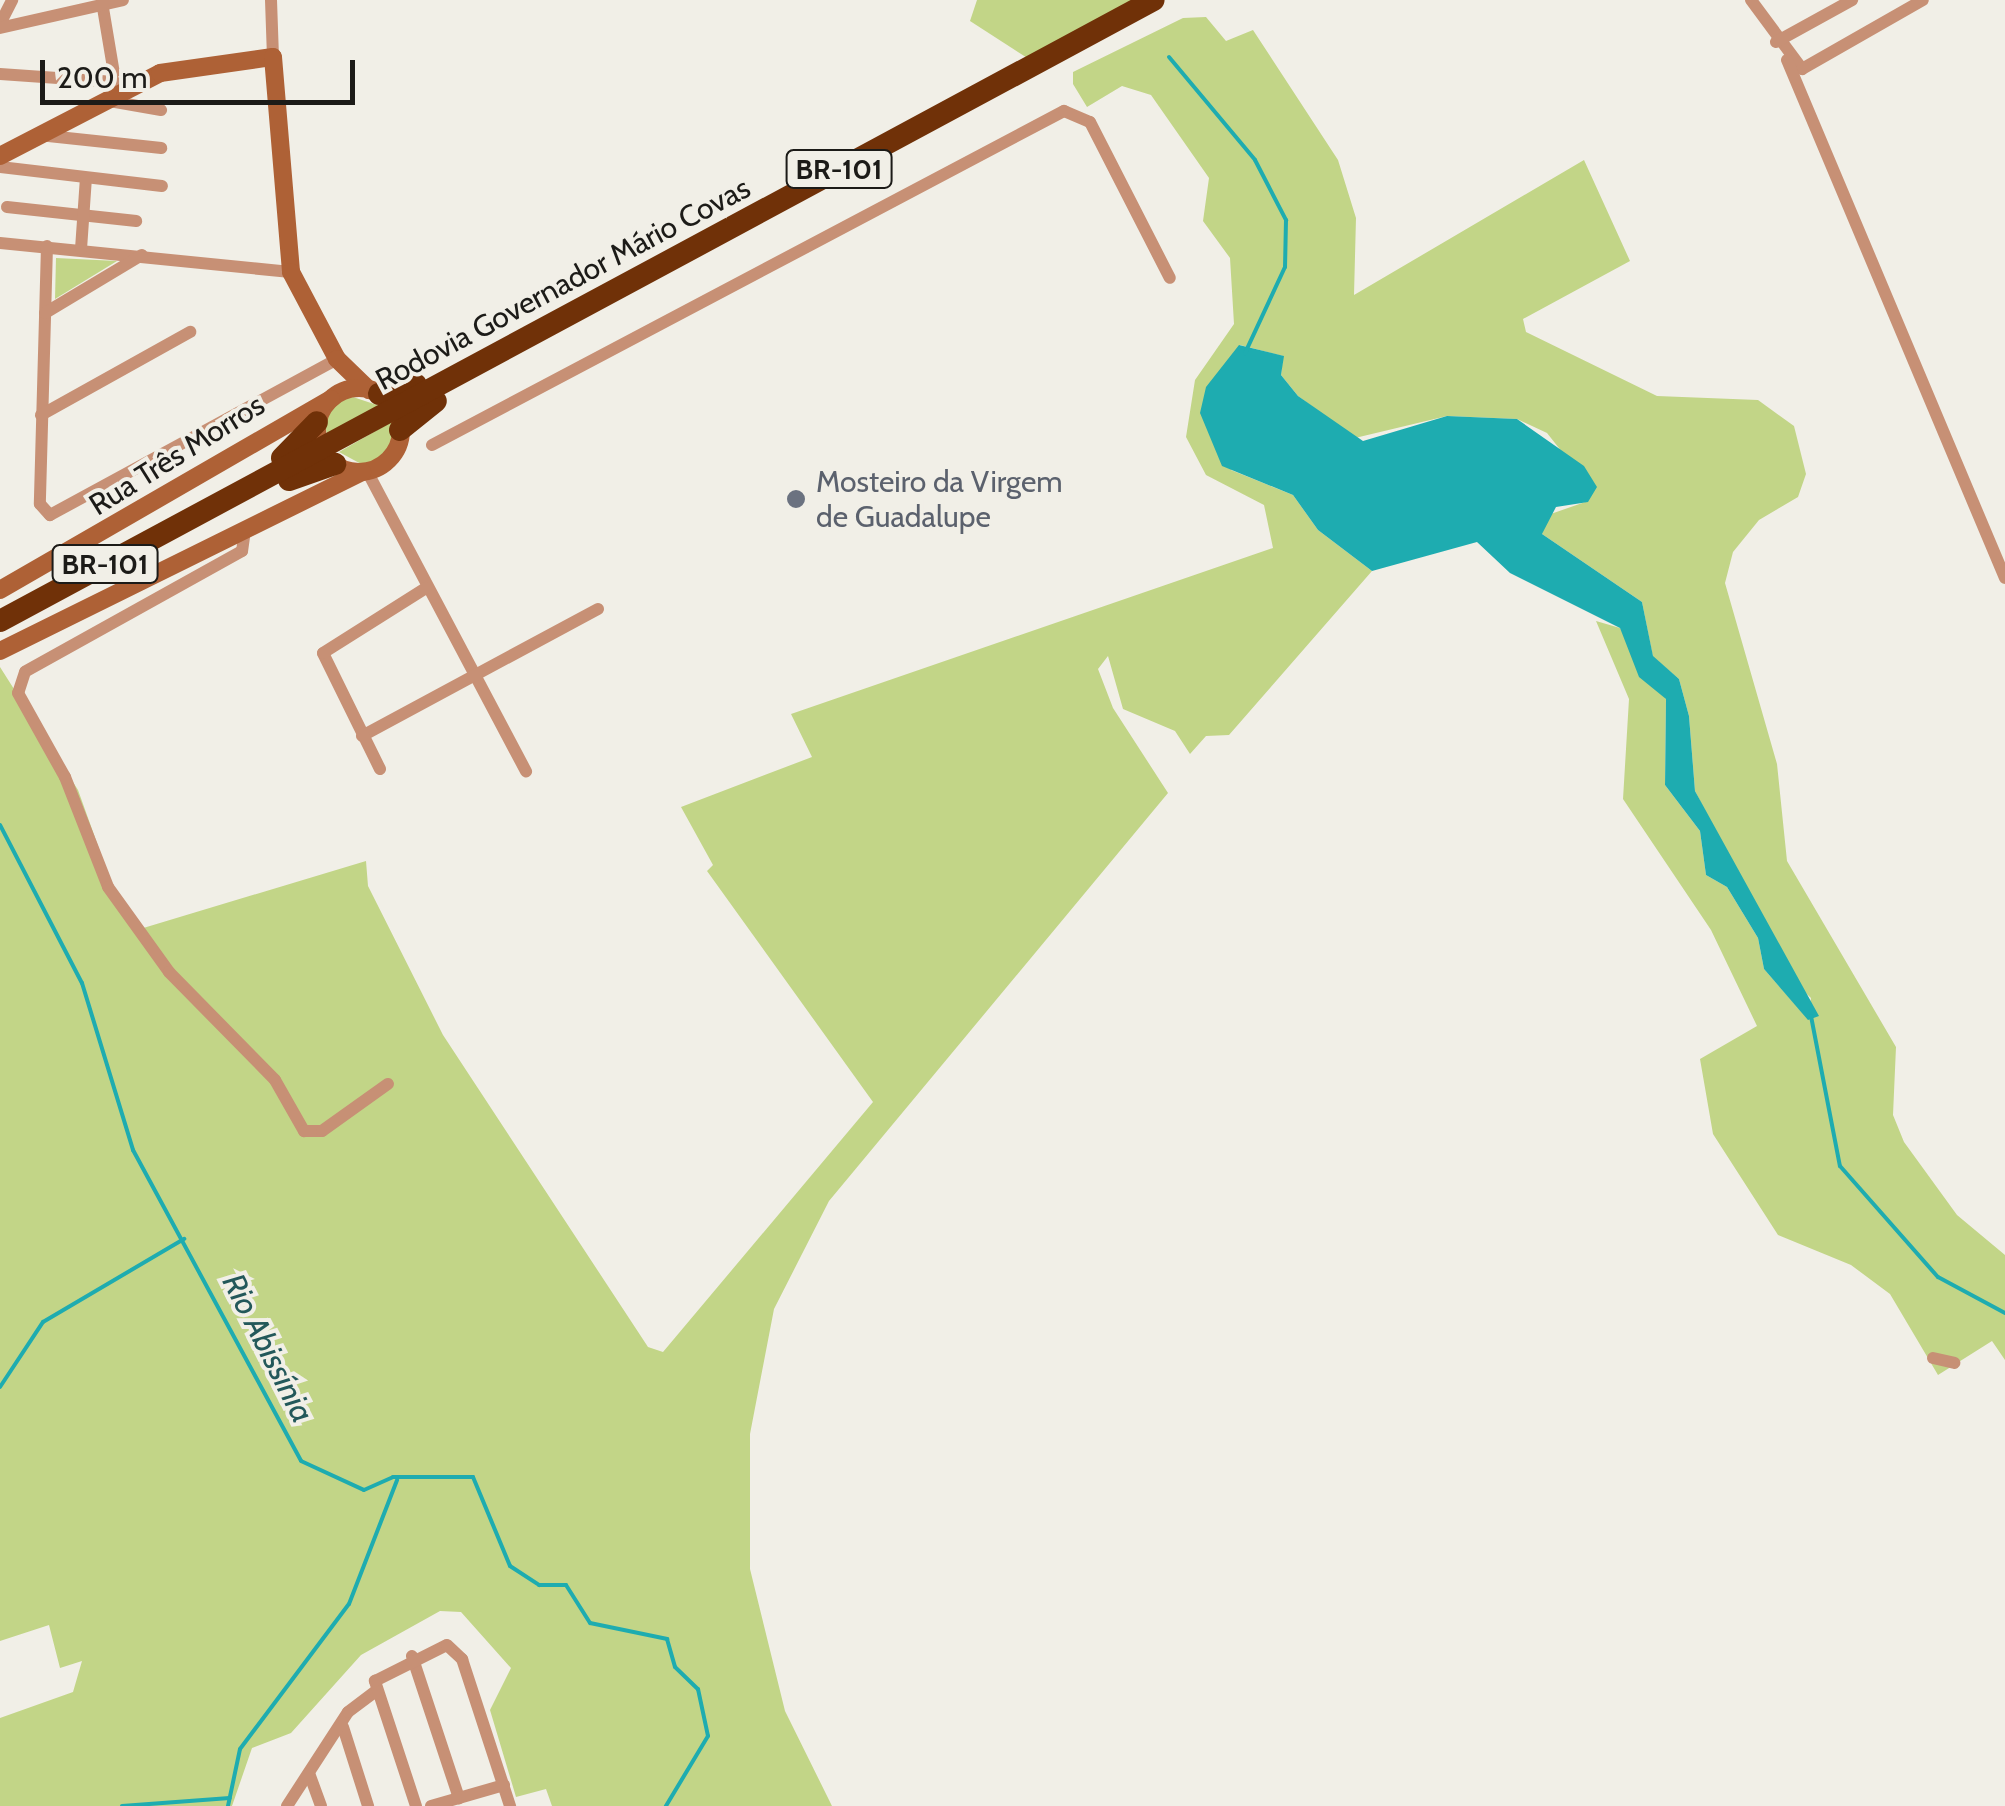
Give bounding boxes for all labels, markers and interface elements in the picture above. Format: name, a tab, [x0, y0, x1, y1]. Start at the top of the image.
scale bar	[45, 40, 360, 102]
text: 200 m	[57, 59, 148, 96]
road number: BR-101	[784, 146, 894, 192]
street label: Rodovia Governador Mário Covas	[370, 170, 756, 398]
street label: Rua Três Morros	[83, 387, 271, 523]
place label: Mosteiro da Virgem de Guadalupe	[816, 464, 1063, 534]
marker: Mosteiro da Virgem de Guadalupe	[785, 488, 807, 510]
road number: BR-101	[50, 541, 160, 587]
water label: Rio Abissínia	[214, 1267, 322, 1429]

